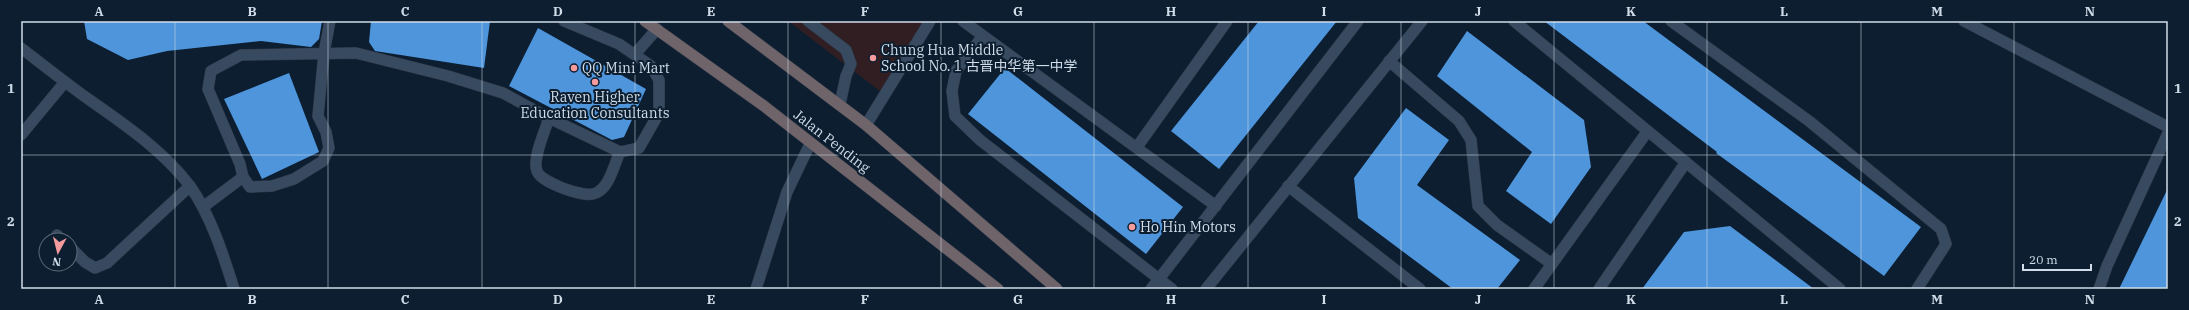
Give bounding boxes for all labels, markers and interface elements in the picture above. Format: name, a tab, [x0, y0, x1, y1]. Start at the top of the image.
text: A	[94, 3, 104, 20]
text: B	[247, 3, 257, 20]
text: C	[401, 3, 410, 20]
text: D	[553, 3, 563, 20]
text: E	[707, 3, 715, 20]
text: F	[861, 3, 869, 20]
text: G	[1013, 3, 1023, 20]
text: H	[1166, 3, 1177, 20]
text: I	[1322, 3, 1327, 20]
text: J	[1475, 3, 1482, 20]
text: K	[1626, 3, 1636, 20]
text: L	[1780, 3, 1788, 20]
text: M	[1931, 3, 1943, 20]
text: N	[2085, 3, 2095, 20]
place label: Chung Hua Middle School No. 1 古晋中华第一中学	[881, 41, 1078, 75]
marker: Chung Hua Middle School No. 1 古晋中华第一中学	[868, 53, 878, 63]
place label: QQ Mini Mart	[582, 59, 670, 77]
marker: QQ Mini Mart	[569, 63, 579, 73]
marker: Raven Higher Education Consultants	[590, 77, 600, 87]
text: 1	[7, 80, 15, 97]
text: 1	[2174, 80, 2182, 97]
place label: Raven Higher Education Consultants	[521, 88, 670, 122]
street label: Jalan Pending	[790, 105, 874, 177]
text: 2	[7, 213, 15, 230]
text: 2	[2174, 213, 2182, 230]
place label: Ho Hin Motors	[1140, 218, 1236, 236]
marker: Ho Hin Motors	[1127, 222, 1137, 232]
north arrow	[38, 232, 78, 272]
scale bar	[2023, 246, 2091, 272]
text: 20 m	[2029, 252, 2058, 267]
text: N	[51, 254, 62, 269]
text: A	[94, 291, 104, 308]
text: B	[247, 291, 257, 308]
text: C	[401, 291, 410, 308]
text: D	[553, 291, 563, 308]
text: E	[707, 291, 715, 308]
text: F	[861, 291, 869, 308]
text: G	[1013, 291, 1023, 308]
text: H	[1166, 291, 1177, 308]
text: I	[1322, 291, 1327, 308]
text: J	[1475, 291, 1482, 308]
text: K	[1626, 291, 1636, 308]
text: L	[1780, 291, 1788, 308]
text: M	[1931, 291, 1943, 308]
text: N	[2085, 291, 2095, 308]

